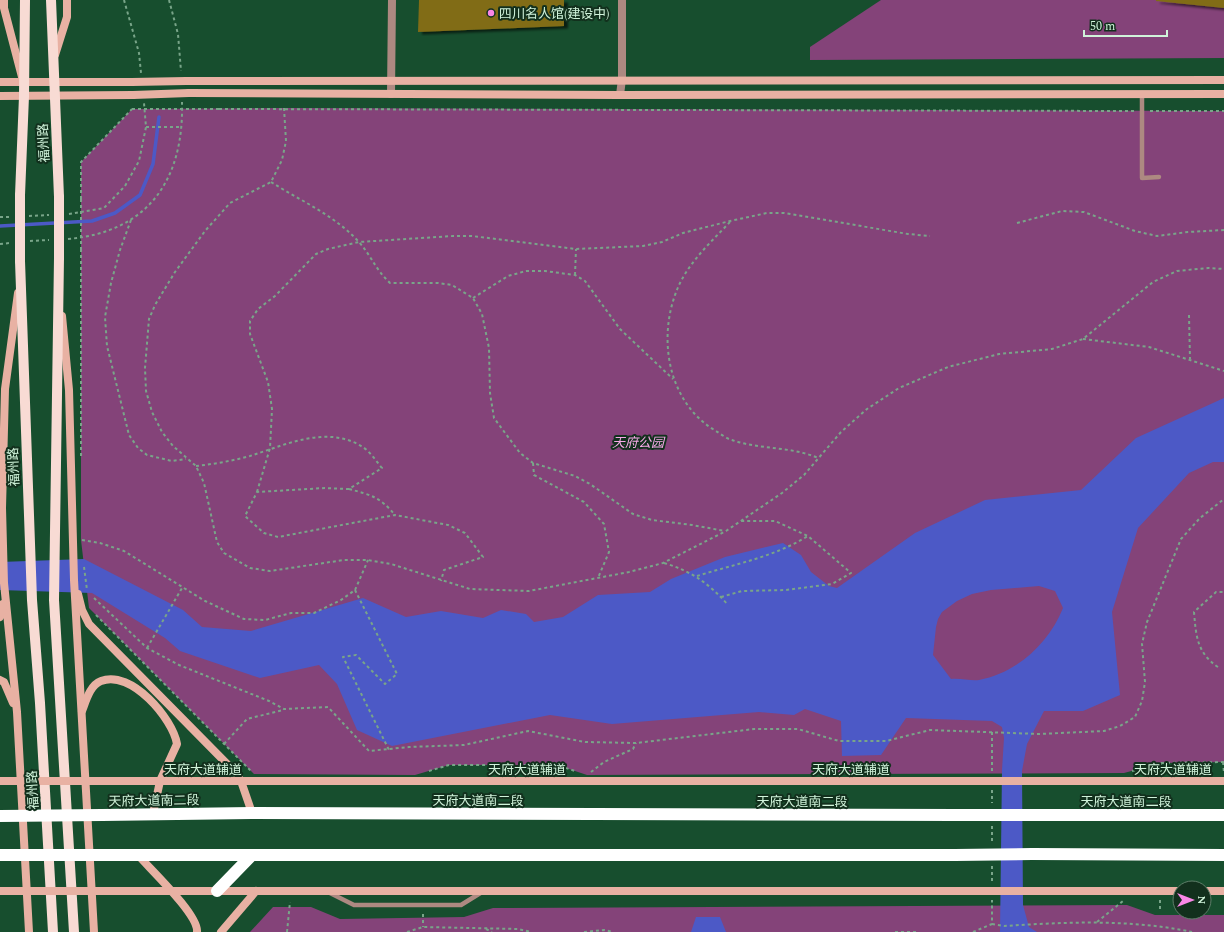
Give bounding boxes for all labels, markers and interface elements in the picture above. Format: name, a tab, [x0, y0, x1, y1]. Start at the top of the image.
place label: 四川名人馆(建设中)	[499, 4, 610, 24]
marker: 四川名人馆(建设中)	[486, 8, 496, 18]
scale bar	[1084, 12, 1167, 38]
text: 50 m	[1090, 17, 1115, 36]
street label: 福州路	[33, 123, 55, 163]
park label: 天府公园	[612, 433, 666, 453]
street label: 福州路	[3, 447, 25, 487]
street label: 天府大道辅道	[164, 760, 242, 780]
street label: 天府大道辅道	[488, 760, 566, 780]
street label: 天府大道辅道	[812, 760, 890, 780]
street label: 天府大道辅道	[1134, 760, 1212, 780]
street label: 福州路	[22, 770, 44, 810]
street label: 天府大道南二段	[108, 790, 200, 812]
street label: 天府大道南二段	[432, 791, 524, 811]
street label: 天府大道南二段	[756, 792, 848, 812]
street label: 天府大道南二段	[1080, 792, 1172, 812]
north arrow	[1172, 880, 1212, 920]
text: N	[1193, 896, 1210, 905]

